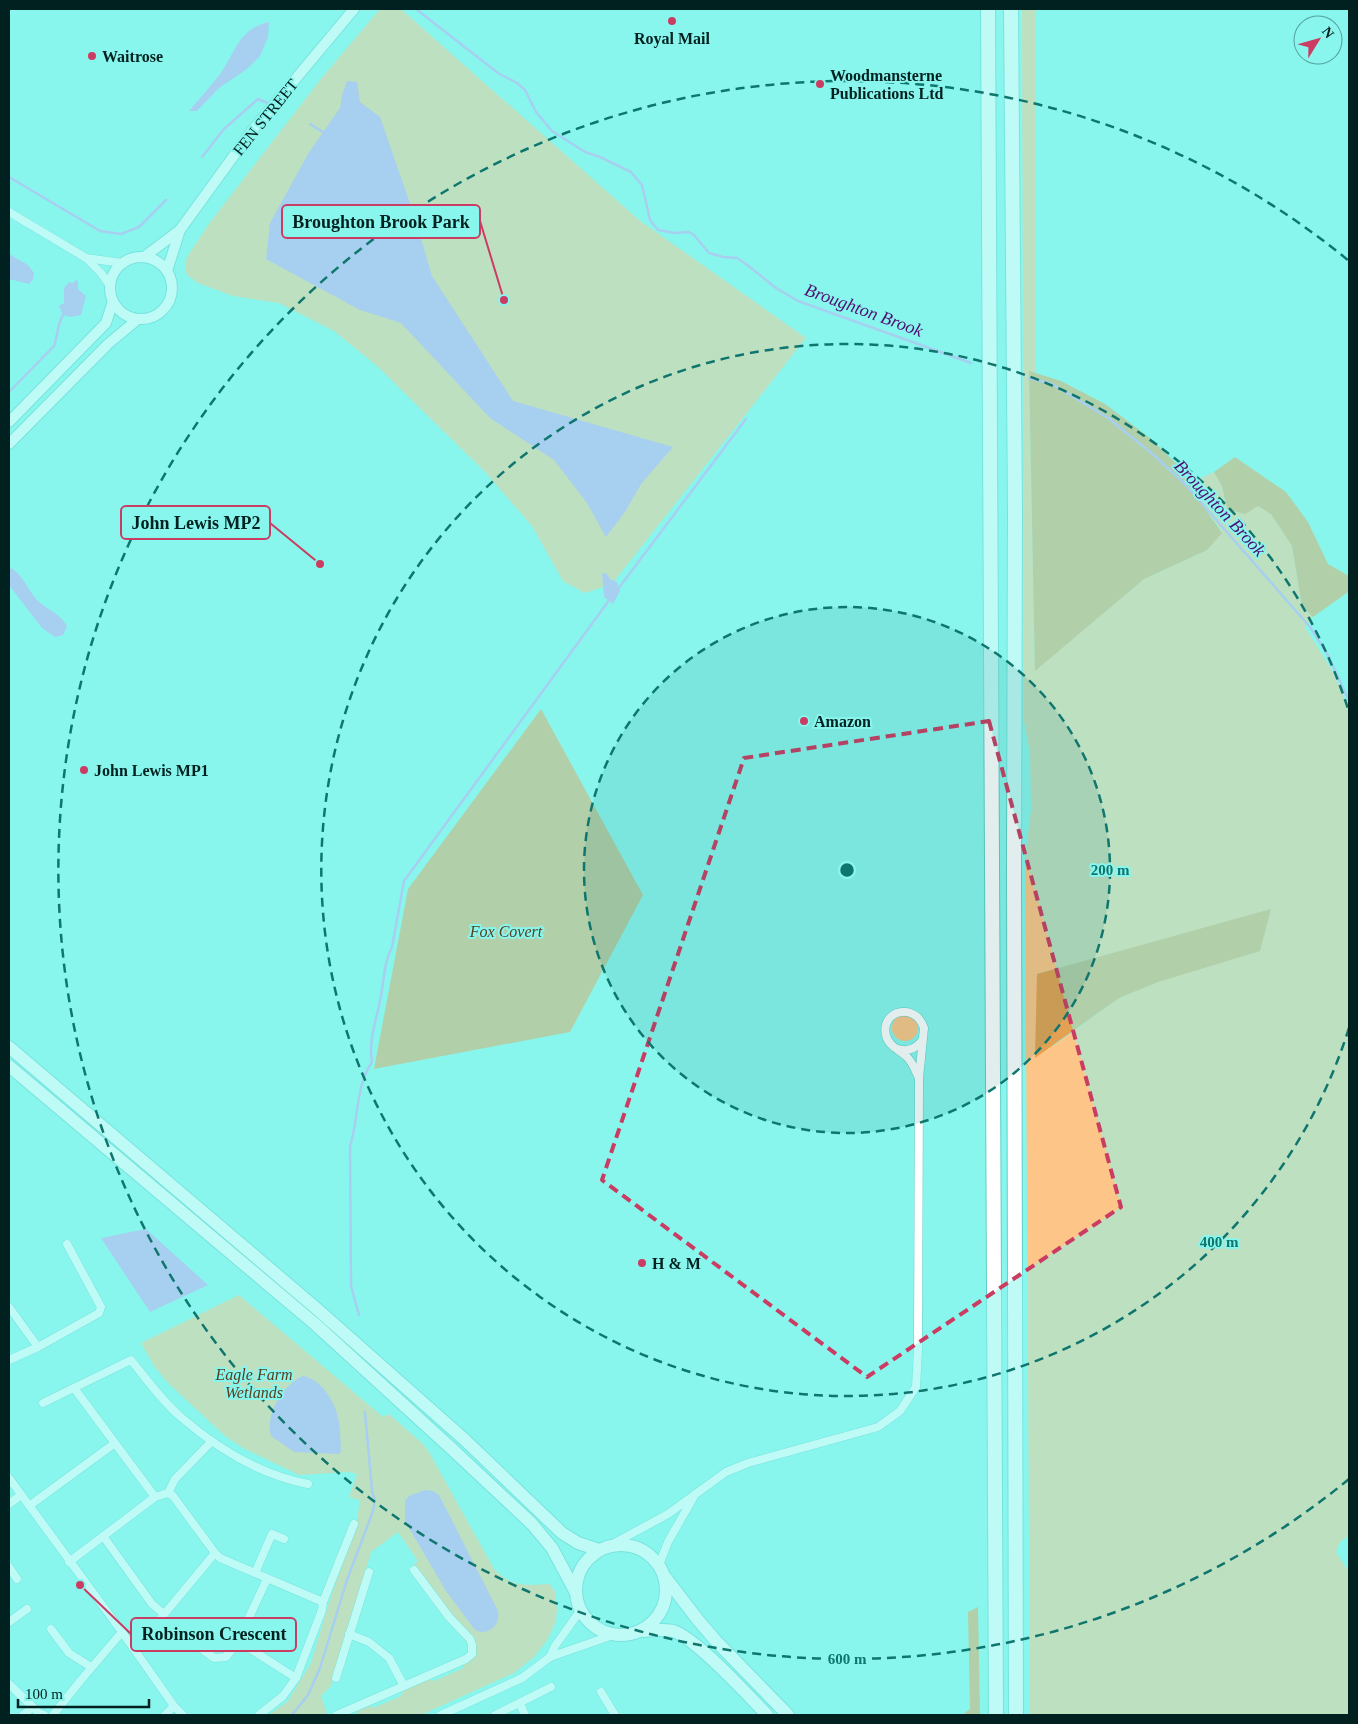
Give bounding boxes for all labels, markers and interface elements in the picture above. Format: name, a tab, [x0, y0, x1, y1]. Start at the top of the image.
marker: Royal Mail	[666, 15, 678, 27]
north arrow	[1293, 15, 1343, 65]
text: N	[1319, 24, 1337, 41]
place label: Royal Mail	[634, 30, 711, 48]
place label: Waitrose	[102, 48, 163, 65]
marker: Waitrose	[86, 50, 98, 62]
place label: Woodmansterne Publications Ltd	[830, 67, 943, 102]
street label: FEN STREET	[230, 76, 301, 159]
marker: Woodmansterne Publications Ltd	[814, 78, 826, 90]
callout: Broughton Brook Park	[282, 205, 480, 238]
text: Broughton Brook Park	[292, 212, 470, 232]
water label: Broughton Brook	[802, 279, 927, 341]
water label: Broughton Brook	[1170, 456, 1270, 561]
callout: John Lewis MP2	[121, 506, 270, 539]
text: John Lewis MP2	[131, 513, 261, 533]
place label: Amazon	[814, 713, 871, 730]
marker: Amazon	[798, 715, 810, 727]
place label: John Lewis MP1	[94, 762, 209, 779]
marker: John Lewis MP1	[78, 764, 90, 776]
centre of rings	[838, 861, 856, 879]
text: 200 m	[1091, 862, 1130, 878]
park label: Fox Covert	[469, 923, 543, 940]
text: 400 m	[1200, 1234, 1239, 1250]
place label: H & M	[652, 1255, 701, 1272]
marker: H & M	[636, 1257, 648, 1269]
park label: Eagle Farm Wetlands	[215, 1366, 292, 1401]
callout: Robinson Crescent	[131, 1618, 296, 1651]
text: Robinson Crescent	[141, 1624, 287, 1644]
text: 600 m	[828, 1651, 867, 1667]
scale bar	[18, 1676, 149, 1708]
text: 100 m	[25, 1686, 63, 1702]

